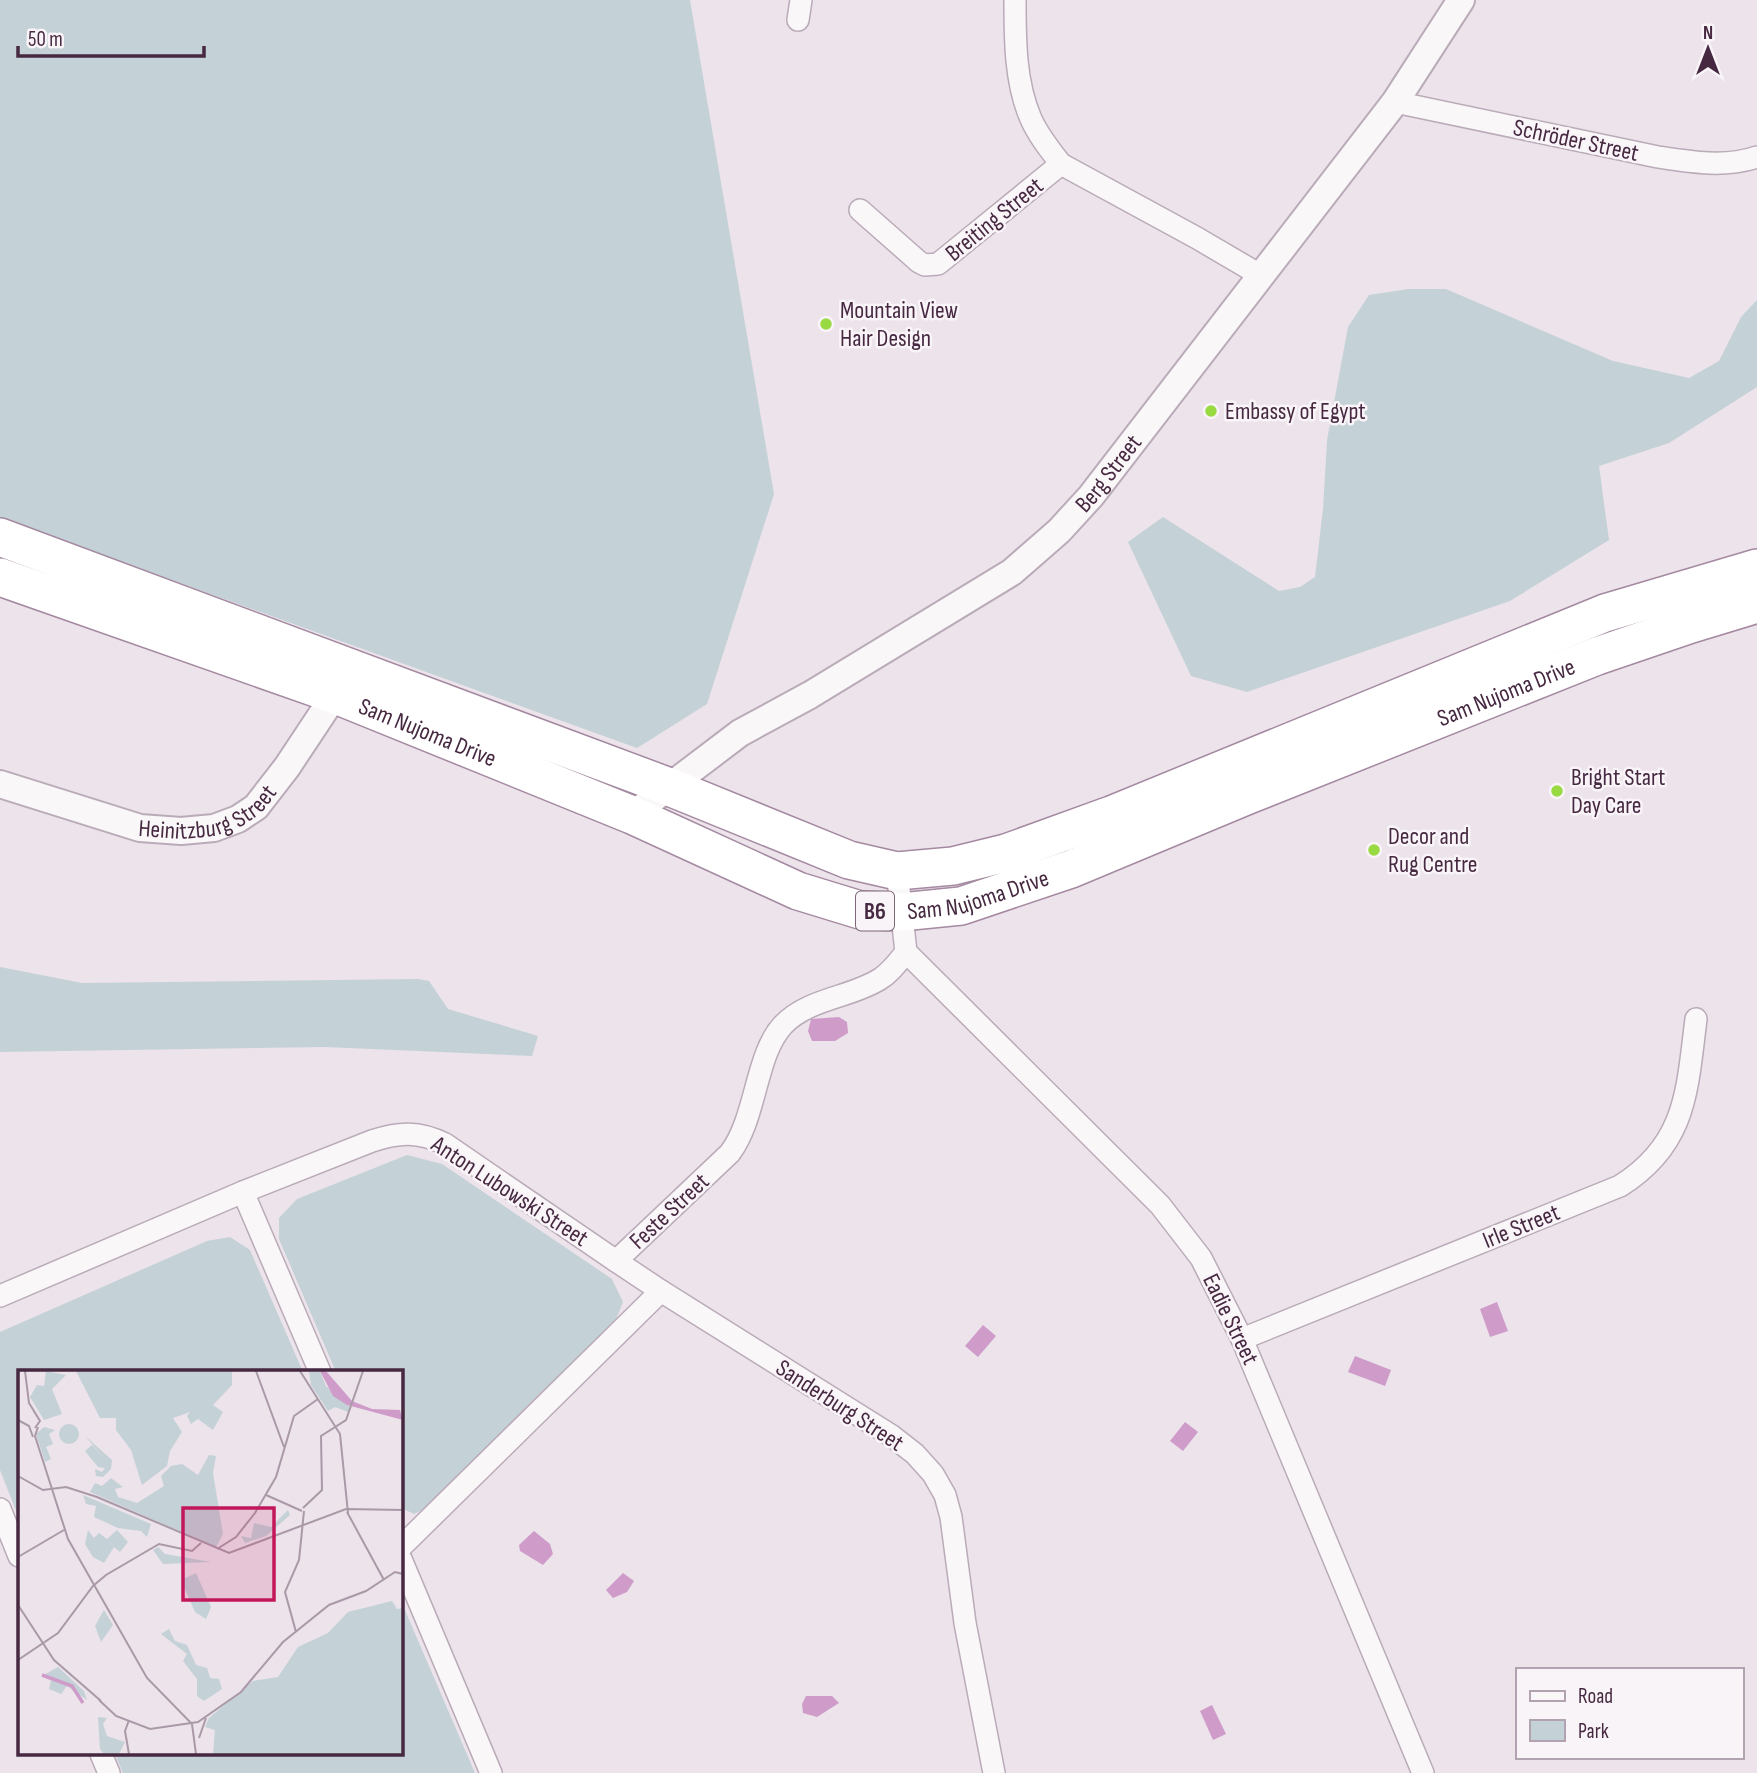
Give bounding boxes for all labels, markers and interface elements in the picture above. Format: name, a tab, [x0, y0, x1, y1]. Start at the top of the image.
scale bar	[18, 14, 203, 58]
north arrow	[1673, 14, 1743, 84]
text: N	[1703, 22, 1713, 45]
text: 50 m	[28, 27, 63, 52]
street label: Schröder Street	[1510, 113, 1641, 168]
street label: Breiting Street	[940, 171, 1049, 268]
place label: Mountain View Hair Design	[840, 296, 958, 353]
marker: Mountain View Hair Design	[818, 316, 834, 332]
place label: Embassy of Egypt	[1225, 397, 1366, 426]
marker: Embassy of Egypt	[1203, 403, 1219, 419]
street label: Berg Street	[1069, 429, 1148, 519]
street label: Sam Nujoma Drive	[1433, 652, 1579, 733]
street label: Sam Nujoma Drive	[354, 692, 500, 773]
place label: Bright Start Day Care	[1571, 763, 1665, 820]
street label: Heinitzburg Street	[137, 779, 283, 846]
marker: Bright Start Day Care	[1549, 783, 1565, 799]
place label: Decor and Rug Centre	[1388, 822, 1478, 879]
marker: Decor and Rug Centre	[1366, 842, 1382, 858]
street label: Sam Nujoma Drive	[906, 864, 1053, 926]
road number: B6	[856, 891, 894, 930]
street label: Anton Lubowski Street	[425, 1129, 594, 1253]
street label: Feste Street	[624, 1167, 715, 1255]
street label: Irle Street	[1479, 1198, 1564, 1255]
street label: Eadie Street	[1196, 1269, 1265, 1369]
street label: Sanderburg Street	[770, 1353, 909, 1458]
inset map	[18, 1370, 402, 1756]
legend	[1516, 1668, 1743, 1759]
text: Road	[1578, 1684, 1613, 1709]
text: Park	[1578, 1719, 1609, 1744]

